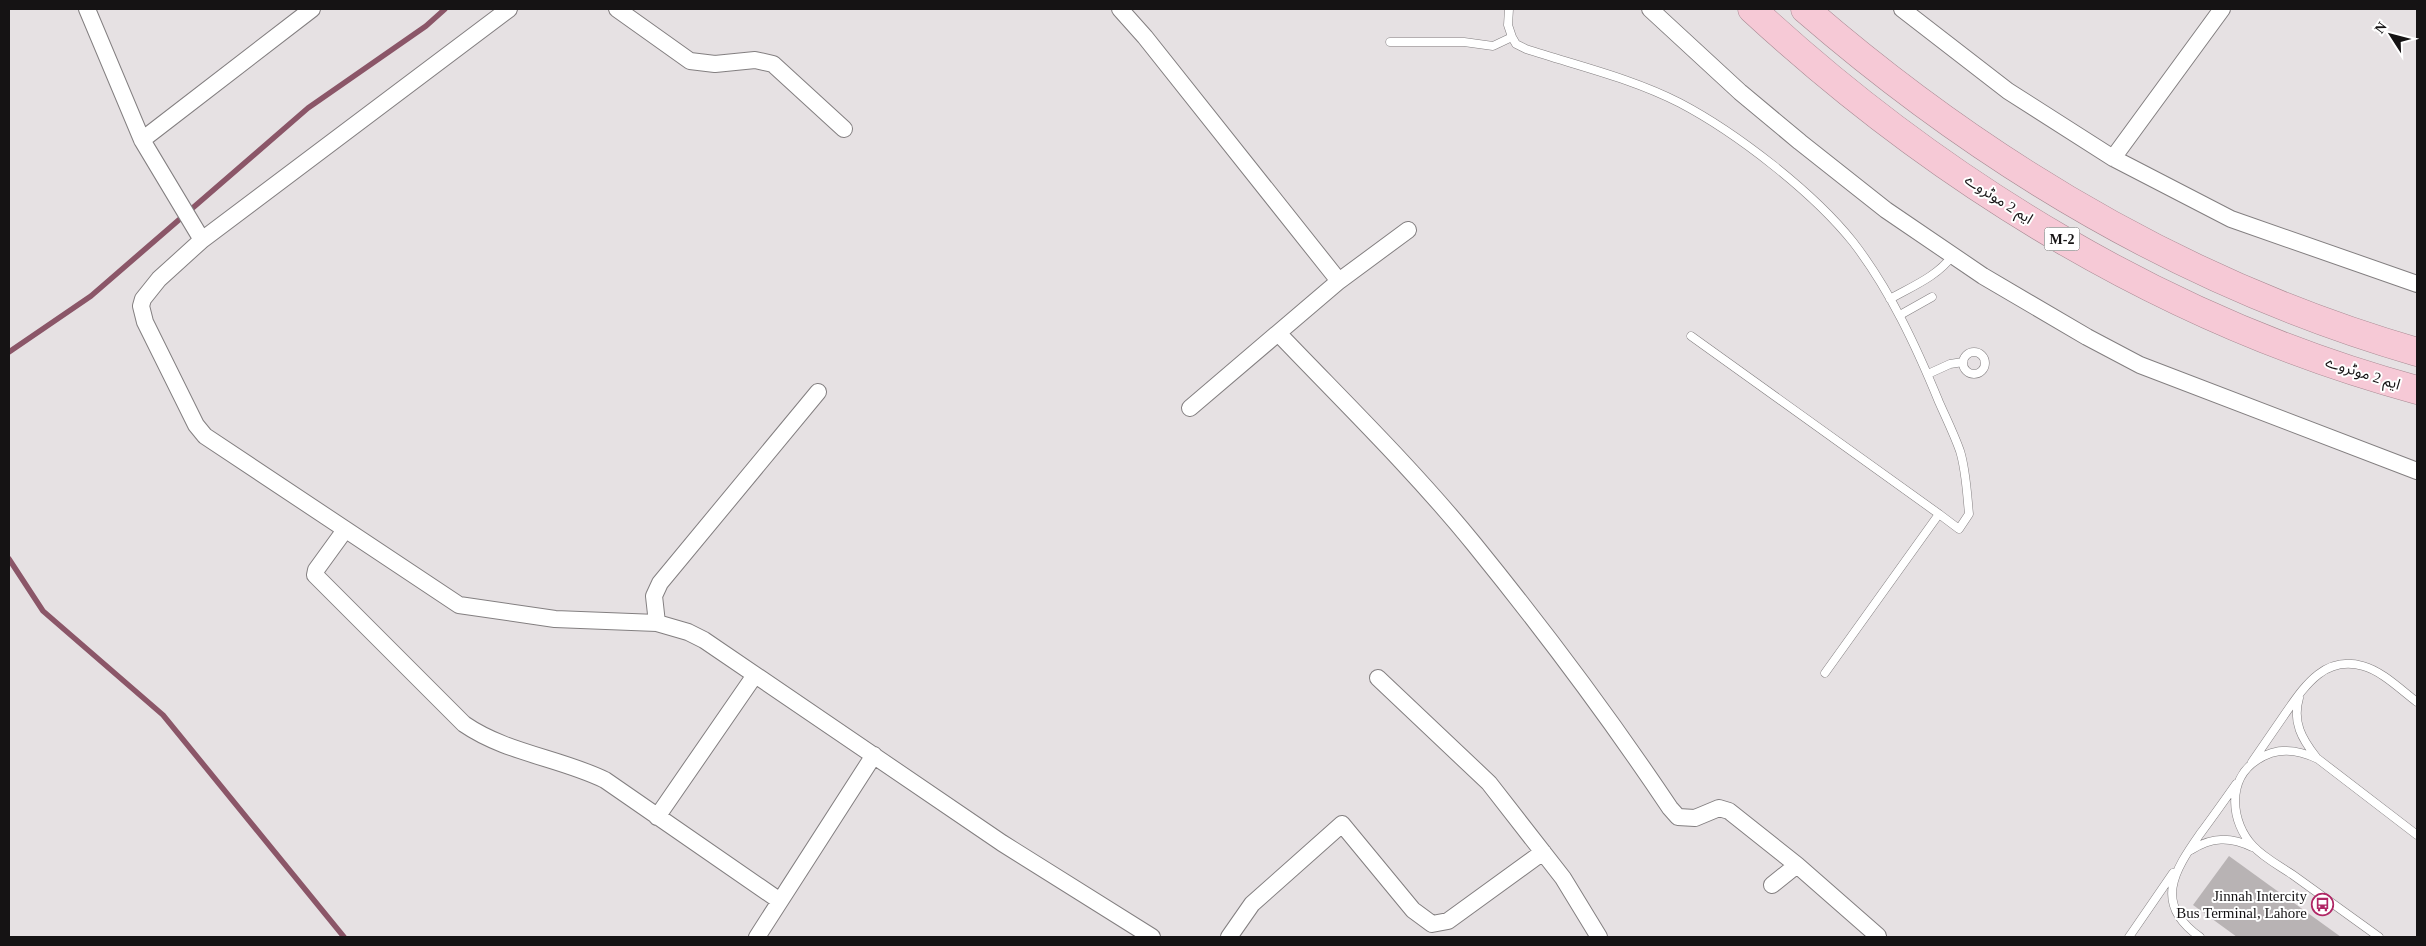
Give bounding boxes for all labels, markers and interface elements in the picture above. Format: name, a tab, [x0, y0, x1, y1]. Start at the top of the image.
north arrow	[2366, 10, 2416, 60]
text: N	[2372, 19, 2390, 36]
street label: ایم 2 موٹروے	[1960, 171, 2036, 229]
road number: M-2	[2044, 228, 2080, 250]
street label: ایم 2 موٹروے	[2323, 353, 2402, 395]
place label: Jinnah Intercity Bus Terminal, Lahore	[2176, 888, 2307, 921]
bus stop icon: Jinnah Intercity Bus Terminal, Lahore	[2311, 893, 2335, 917]

